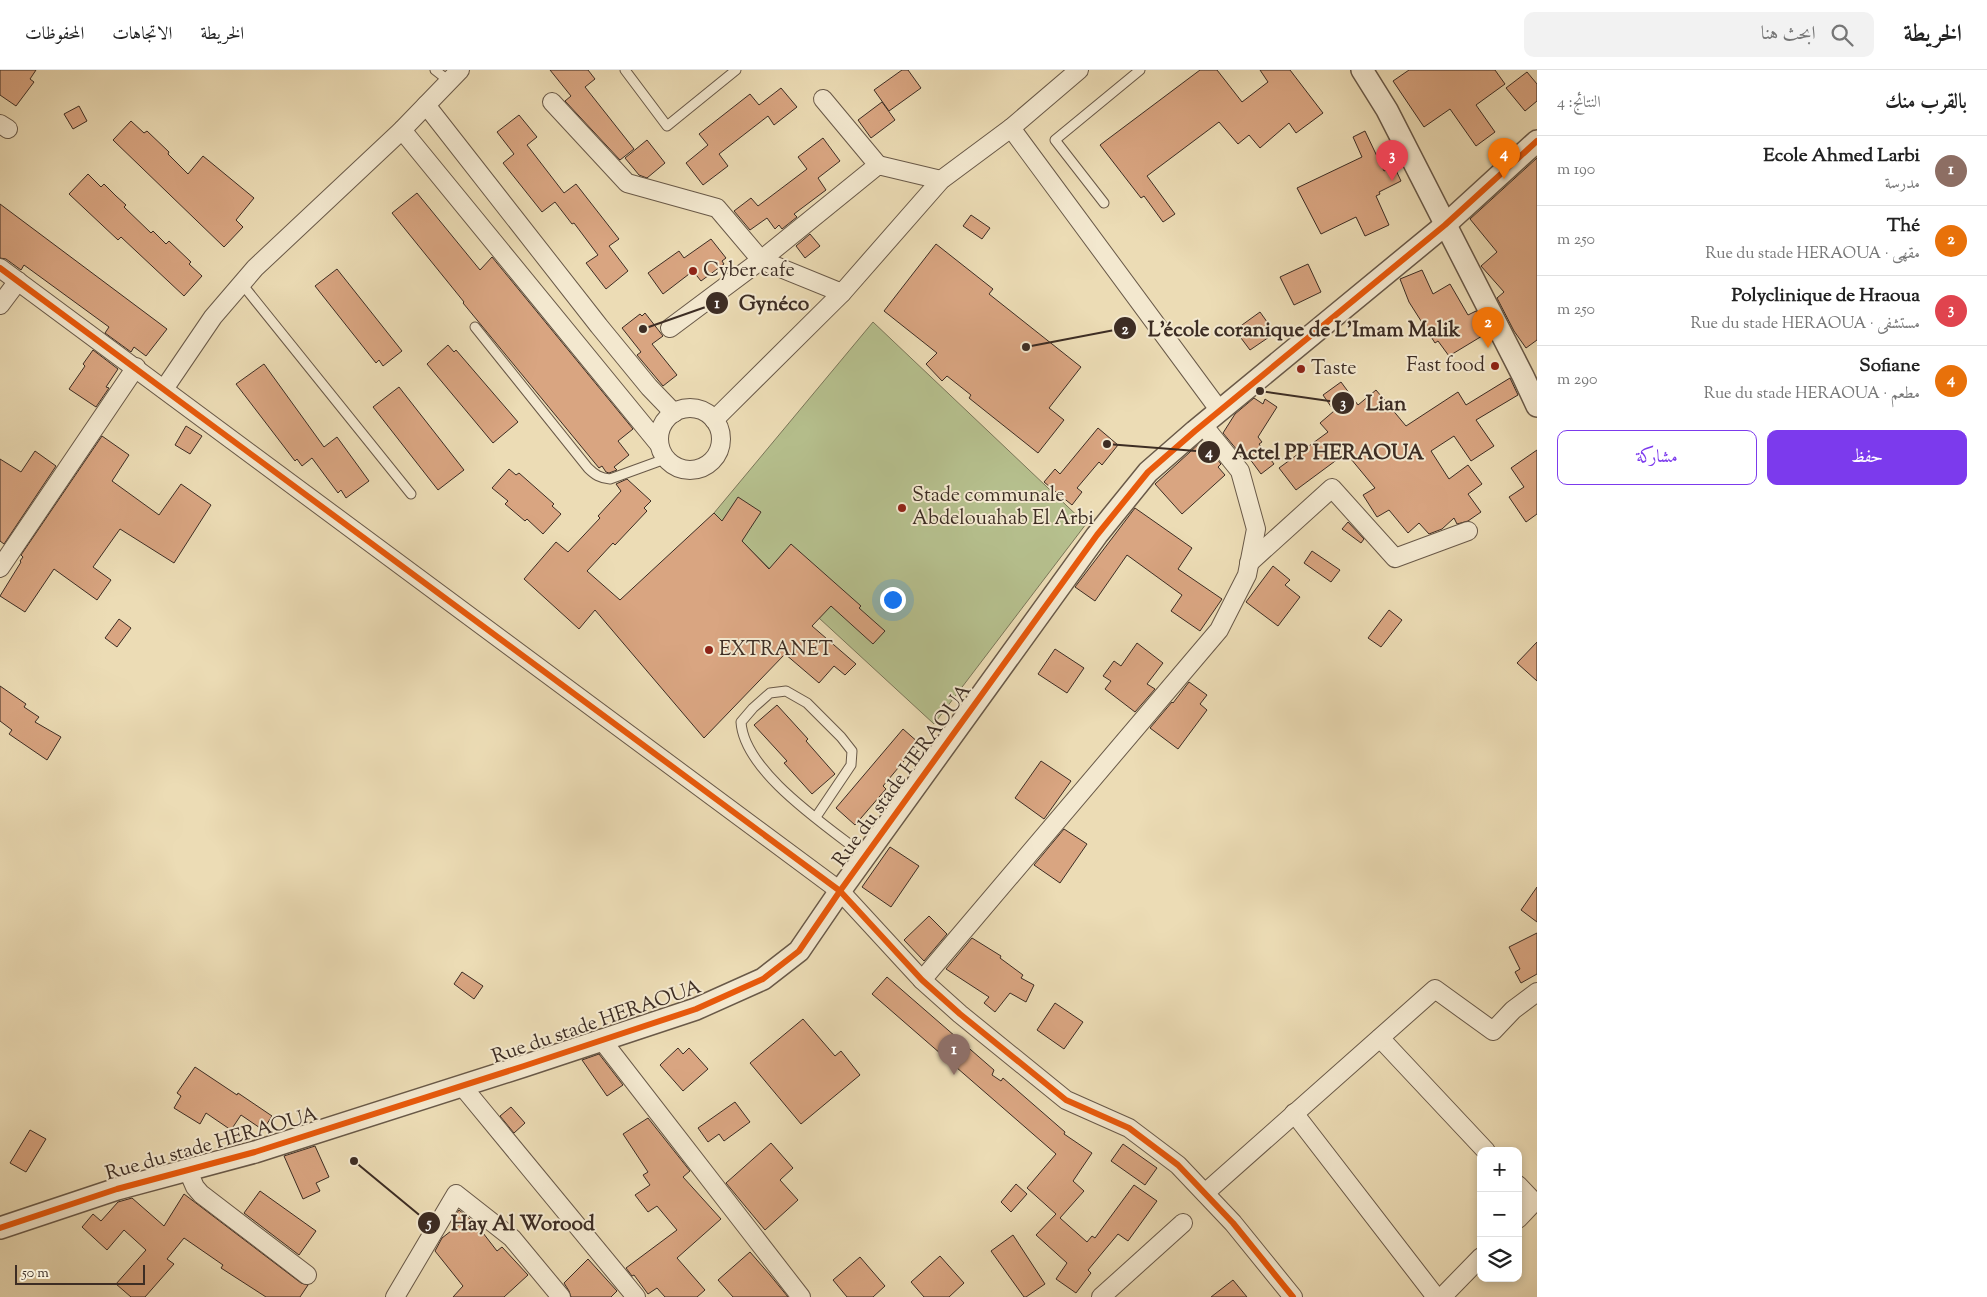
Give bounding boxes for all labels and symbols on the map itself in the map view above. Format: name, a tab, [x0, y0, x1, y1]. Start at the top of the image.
pin: 4	[1488, 138, 1520, 179]
pin: 3	[1376, 140, 1408, 181]
place label: Cyber cafe	[703, 257, 795, 286]
marker: Cyber cafe	[687, 265, 699, 277]
callout: Gynéco	[704, 285, 820, 321]
text: Gynéco	[739, 290, 810, 320]
text: 1	[714, 294, 720, 315]
pin: 2	[1472, 307, 1504, 348]
callout: L'école coranique de L'Imam Malik	[1113, 310, 1470, 346]
text: L'école coranique de L'Imam Malik	[1148, 316, 1461, 346]
text: 2	[1121, 320, 1129, 341]
place label: Fast food	[1406, 352, 1485, 381]
place label: Taste	[1311, 355, 1357, 384]
marker: Fast food	[1489, 360, 1501, 372]
marker: Taste	[1295, 363, 1307, 375]
callout: Lian	[1331, 385, 1417, 421]
text: Lian	[1366, 390, 1407, 420]
text: 3	[1340, 394, 1346, 415]
callout: Actel PP HERAOUA	[1197, 434, 1434, 470]
text: Actel PP HERAOUA	[1232, 439, 1425, 469]
text: 4	[1204, 443, 1213, 464]
place label: Stade communale Abdelouahab El Arbi	[912, 482, 1094, 534]
marker: Stade communale Abdelouahab El Arbi	[896, 502, 908, 514]
your location	[880, 587, 906, 613]
place label: EXTRANET	[719, 636, 833, 665]
marker: EXTRANET	[703, 644, 715, 656]
street label: Rue du stade HERAOUA	[827, 678, 979, 874]
street label: Rue du stade HERAOUA	[488, 973, 706, 1073]
pin: 1	[938, 1034, 970, 1075]
street label: Rue du stade HERAOUA	[102, 1101, 322, 1189]
callout: Hay Al Worood	[416, 1205, 605, 1241]
text: Hay Al Worood	[451, 1210, 595, 1240]
text: 5	[425, 1214, 432, 1235]
scale bar	[15, 1262, 145, 1285]

